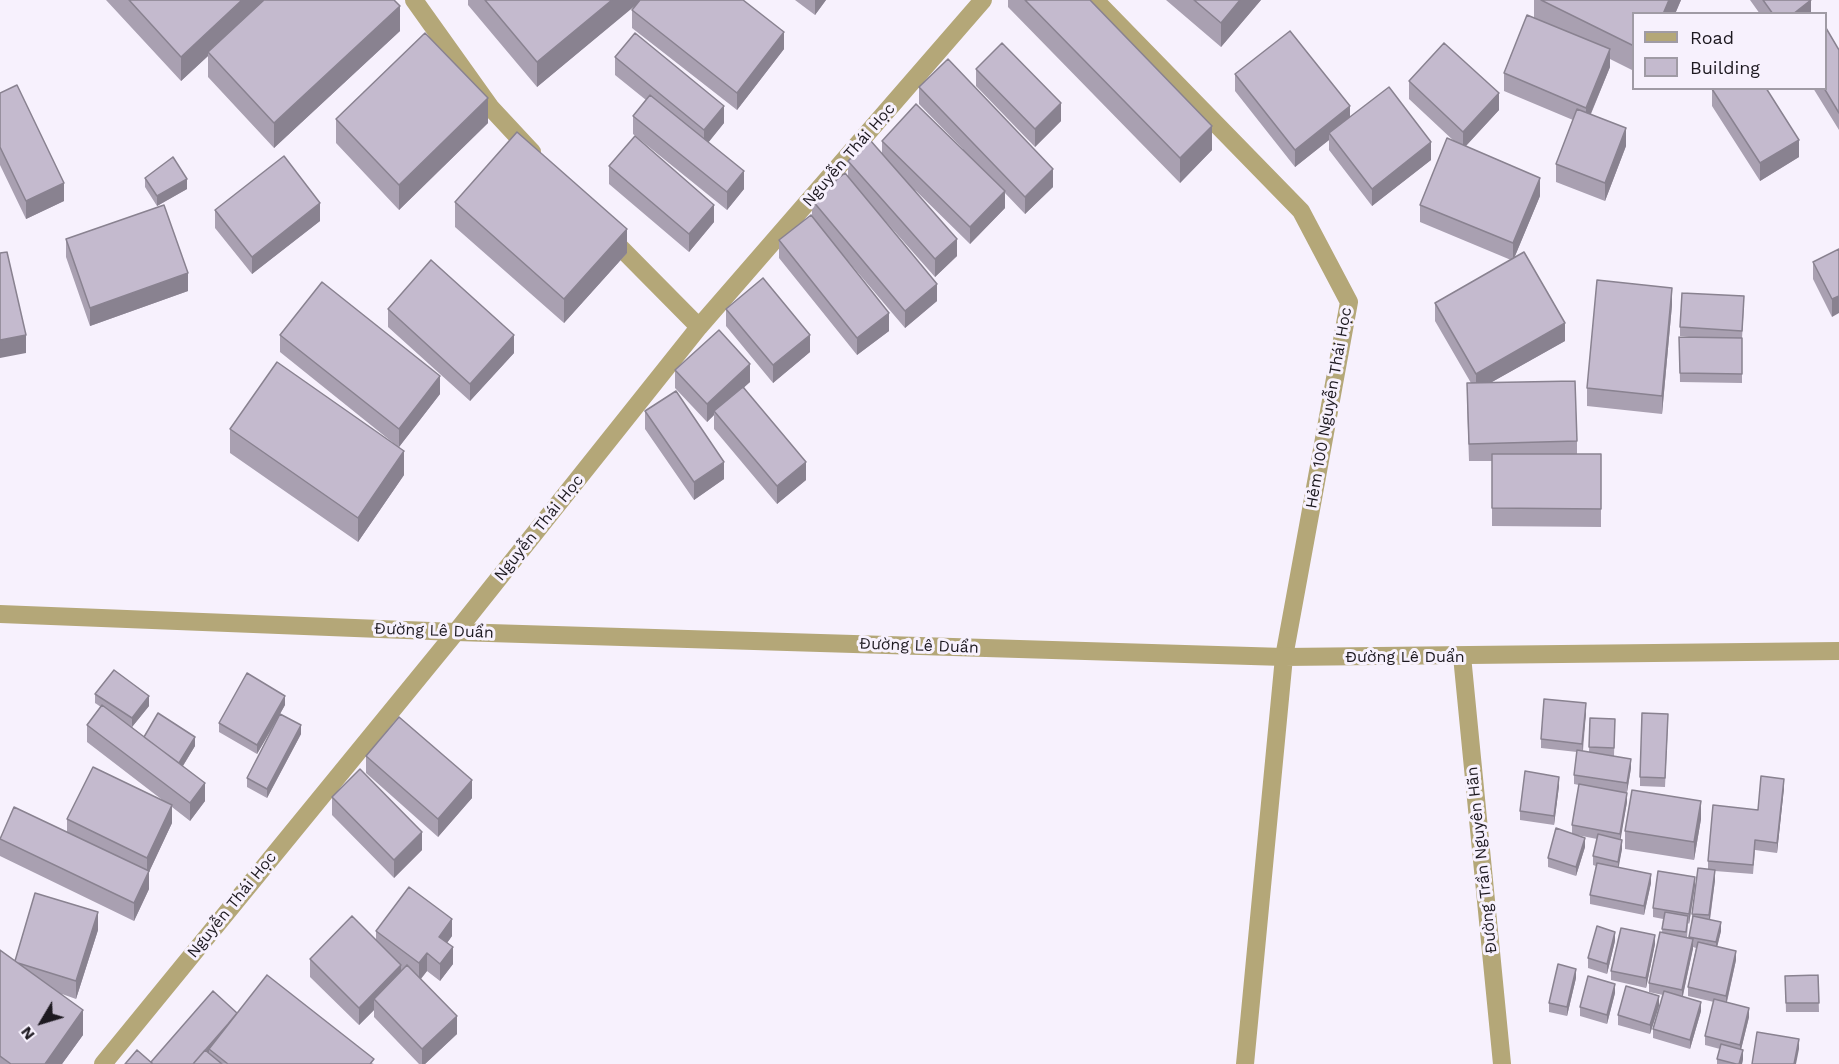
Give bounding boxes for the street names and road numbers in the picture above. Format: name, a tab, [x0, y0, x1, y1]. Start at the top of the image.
street label: Nguyễn Thái Học	[799, 99, 899, 211]
street label: Hẻm 100 Nguyễn Thái Học	[1302, 306, 1356, 510]
street label: Nguyễn Thái Học	[490, 471, 588, 585]
street label: Đường Lê Duẩn	[374, 619, 494, 643]
street label: Đường Lê Duẩn	[859, 634, 979, 658]
street label: Đường Lê Duẩn	[1345, 647, 1465, 667]
street label: Đường Trần Nguyên Hãn	[1463, 766, 1501, 954]
street label: Nguyễn Thái Học	[183, 848, 281, 962]

